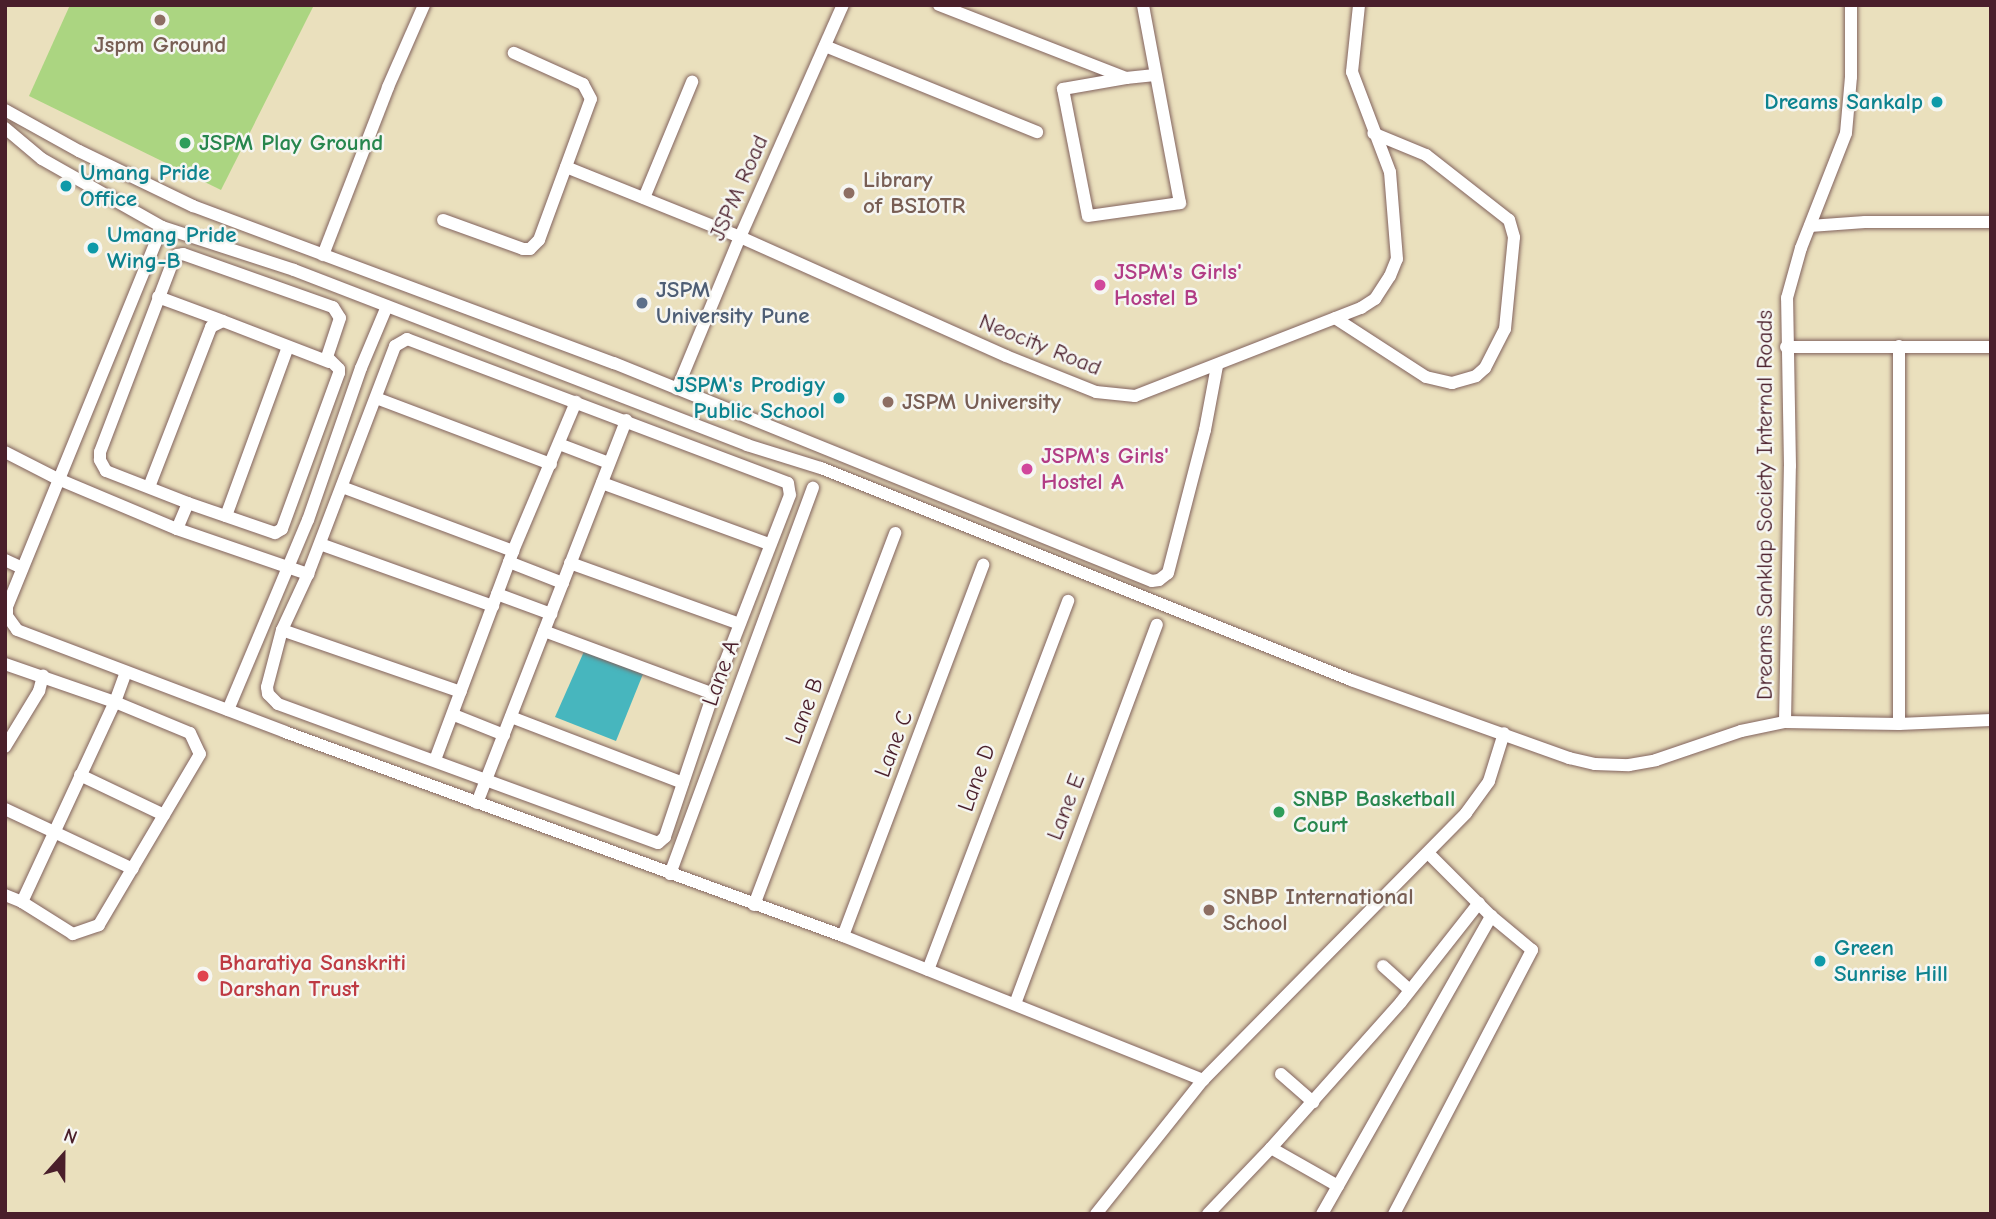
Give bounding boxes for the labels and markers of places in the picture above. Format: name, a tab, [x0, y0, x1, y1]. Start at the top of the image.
marker: Jspm Ground	[152, 12, 168, 28]
place label: Jspm Ground	[94, 31, 226, 59]
place label: Dreams Sankalp	[1764, 88, 1923, 116]
marker: Dreams Sankalp	[1929, 94, 1945, 110]
place label: JSPM Play Ground	[199, 129, 383, 157]
marker: JSPM Play Ground	[177, 135, 193, 151]
place label: Umang Pride Office	[80, 159, 210, 213]
place label: Library of BSIOTR	[863, 166, 965, 220]
marker: Umang Pride Office	[58, 178, 74, 194]
marker: Library of BSIOTR	[841, 185, 857, 201]
place label: Umang Pride Wing-B	[107, 221, 237, 275]
marker: Umang Pride Wing-B	[85, 240, 101, 256]
place label: JSPM's Girls' Hostel B	[1114, 258, 1242, 312]
place label: JSPM University Pune	[656, 276, 809, 330]
marker: JSPM's Girls' Hostel B	[1092, 277, 1108, 293]
marker: JSPM University Pune	[634, 295, 650, 311]
place label: JSPM's Prodigy Public School	[674, 371, 825, 425]
place label: JSPM University	[902, 388, 1061, 416]
marker: JSPM's Prodigy Public School	[831, 390, 847, 406]
marker: JSPM University	[880, 394, 896, 410]
place label: JSPM's Girls' Hostel A	[1041, 442, 1169, 496]
marker: JSPM's Girls' Hostel A	[1019, 461, 1035, 477]
place label: SNBP Basketball Court	[1293, 785, 1455, 839]
marker: SNBP Basketball Court	[1271, 804, 1287, 820]
place label: SNBP International School	[1223, 883, 1414, 937]
marker: SNBP International School	[1201, 902, 1217, 918]
place label: Green Sunrise Hill	[1834, 934, 1948, 988]
place label: Bharatiya Sanskriti Darshan Trust	[219, 949, 406, 1003]
marker: Green Sunrise Hill	[1812, 953, 1828, 969]
marker: Bharatiya Sanskriti Darshan Trust	[193, 966, 213, 986]

